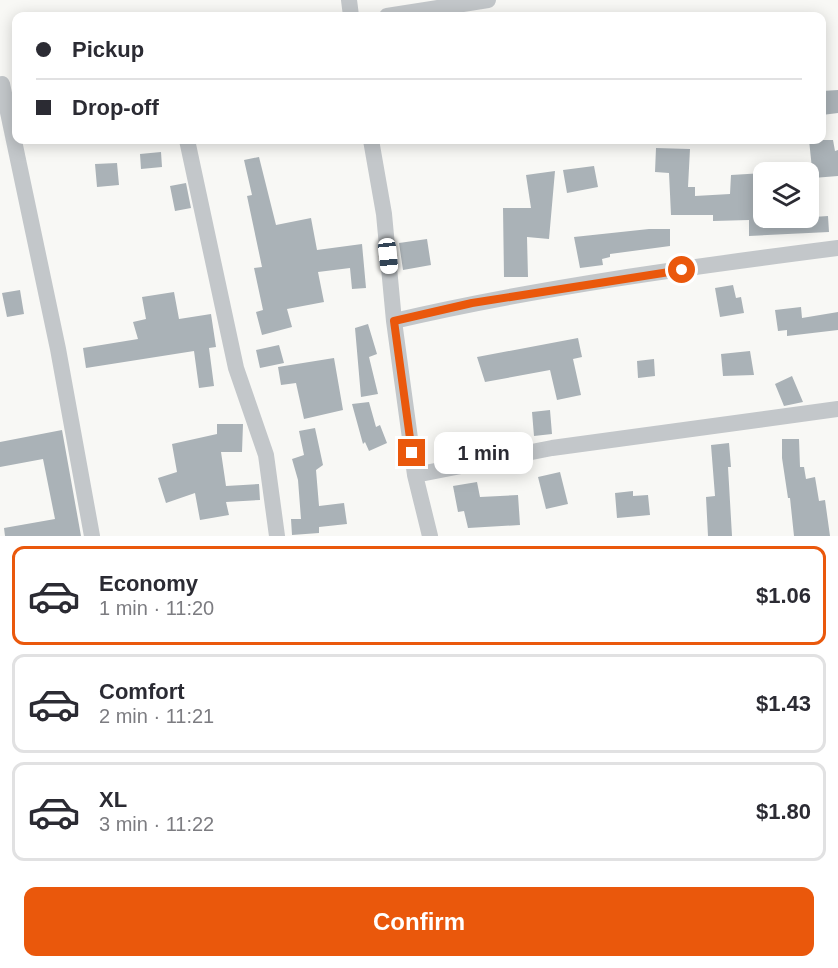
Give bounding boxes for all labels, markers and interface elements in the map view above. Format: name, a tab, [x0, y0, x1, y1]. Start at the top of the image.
text: Pickup	[72, 37, 144, 62]
text: Drop-off	[72, 95, 159, 120]
map controls	[753, 162, 819, 228]
button: layers	[753, 162, 819, 228]
car	[377, 237, 399, 275]
route start	[668, 256, 695, 283]
callout: 1 min	[433, 432, 532, 474]
route end	[398, 439, 425, 466]
text: 1 min	[457, 442, 510, 464]
icon: car	[27, 569, 81, 623]
text: Economy	[99, 571, 198, 596]
text: $1.06	[756, 583, 811, 608]
text: 1 min · 11:20	[99, 597, 214, 619]
icon: car	[27, 677, 81, 731]
text: Comfort	[99, 679, 185, 704]
text: $1.43	[756, 691, 811, 716]
text: 2 min · 11:21	[99, 705, 214, 727]
icon: car	[27, 785, 81, 839]
text: XL	[99, 787, 127, 812]
text: $1.80	[756, 799, 811, 824]
text: 3 min · 11:22	[99, 813, 214, 835]
button: Confirm	[24, 887, 814, 956]

